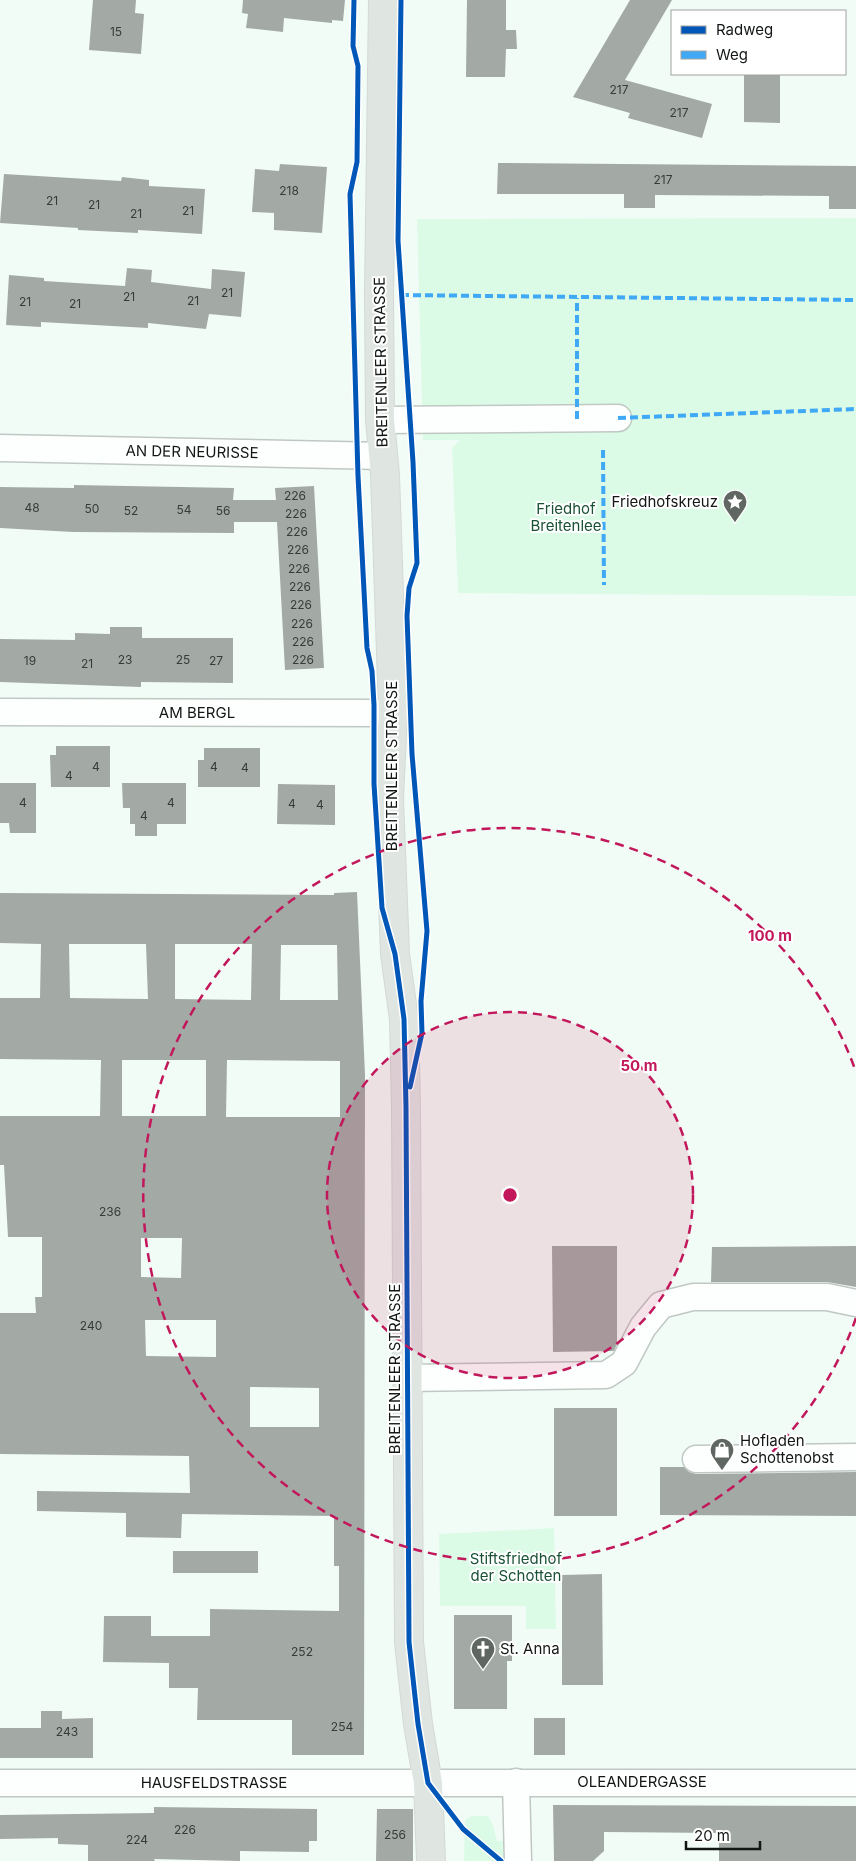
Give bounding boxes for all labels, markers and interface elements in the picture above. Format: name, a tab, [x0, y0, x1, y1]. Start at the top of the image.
legend	[671, 10, 846, 75]
text: Radweg	[716, 20, 773, 39]
house number: 15	[110, 24, 122, 39]
text: Weg	[716, 45, 748, 64]
house number: 217	[610, 82, 629, 97]
house number: 217	[670, 105, 689, 120]
house number: 217	[654, 172, 673, 187]
house number: 218	[279, 183, 299, 198]
house number: 21	[46, 193, 58, 208]
house number: 21	[88, 197, 100, 212]
house number: 21	[182, 203, 194, 218]
house number: 21	[130, 206, 142, 221]
street label: BREITENLEER STRASSE	[370, 277, 391, 447]
house number: 21	[221, 285, 233, 300]
house number: 21	[123, 289, 135, 304]
house number: 21	[187, 293, 199, 308]
house number: 21	[19, 294, 31, 309]
house number: 21	[69, 296, 81, 311]
street label: AN DER NEURISSE	[125, 441, 259, 462]
house number: 226	[284, 488, 306, 503]
place icon: Friedhofskreuz	[722, 489, 748, 523]
place label: Friedhofskreuz	[612, 492, 718, 511]
park label: Friedhof Breitenlee	[530, 499, 602, 535]
house number: 48	[24, 500, 40, 515]
house number: 50	[85, 501, 99, 516]
house number: 54	[176, 502, 192, 517]
house number: 52	[124, 503, 138, 518]
house number: 56	[216, 503, 230, 518]
house number: 226	[285, 506, 307, 521]
house number: 226	[286, 524, 308, 539]
house number: 226	[287, 542, 309, 557]
house number: 226	[288, 561, 310, 576]
house number: 226	[289, 579, 311, 594]
house number: 226	[290, 597, 312, 612]
house number: 226	[291, 616, 313, 631]
house number: 226	[292, 634, 314, 649]
house number: 23	[118, 652, 132, 667]
house number: 25	[176, 652, 190, 667]
house number: 226	[292, 652, 314, 667]
house number: 19	[24, 653, 36, 668]
house number: 27	[209, 653, 223, 668]
house number: 21	[81, 656, 93, 671]
street label: BREITENLEER STRASSE	[382, 681, 401, 851]
street label: AM BERGL	[159, 703, 235, 722]
house number: 4	[92, 759, 100, 774]
house number: 4	[210, 759, 218, 774]
house number: 4	[241, 760, 249, 775]
house number: 4	[65, 768, 73, 783]
house number: 4	[19, 795, 27, 810]
house number: 4	[167, 795, 175, 810]
house number: 4	[288, 796, 296, 811]
house number: 4	[316, 797, 324, 812]
house number: 4	[140, 808, 148, 823]
text: 100 m	[748, 926, 792, 945]
text: 50 m	[621, 1056, 657, 1075]
centre of rings	[501, 1186, 519, 1204]
house number: 236	[99, 1204, 121, 1219]
street label: BREITENLEER STRASSE	[385, 1284, 404, 1454]
house number: 240	[80, 1318, 102, 1333]
place label: Hofladen Schottenobst	[740, 1431, 834, 1467]
shop icon: Hofladen Schottenobst	[709, 1437, 735, 1471]
park label: Stiftsfriedhof der Schotten	[470, 1549, 563, 1585]
church icon: St. Anna	[470, 1636, 496, 1670]
place label: St. Anna	[500, 1639, 560, 1658]
house number: 252	[291, 1644, 313, 1659]
house number: 254	[331, 1719, 353, 1734]
house number: 243	[56, 1724, 78, 1739]
street label: OLEANDERGASSE	[577, 1772, 707, 1791]
street label: HAUSFELDSTRASSE	[141, 1773, 287, 1792]
scale bar	[686, 1818, 760, 1850]
house number: 226	[174, 1822, 196, 1837]
text: 20 m	[694, 1826, 730, 1845]
house number: 256	[384, 1827, 406, 1842]
house number: 224	[126, 1832, 148, 1847]

